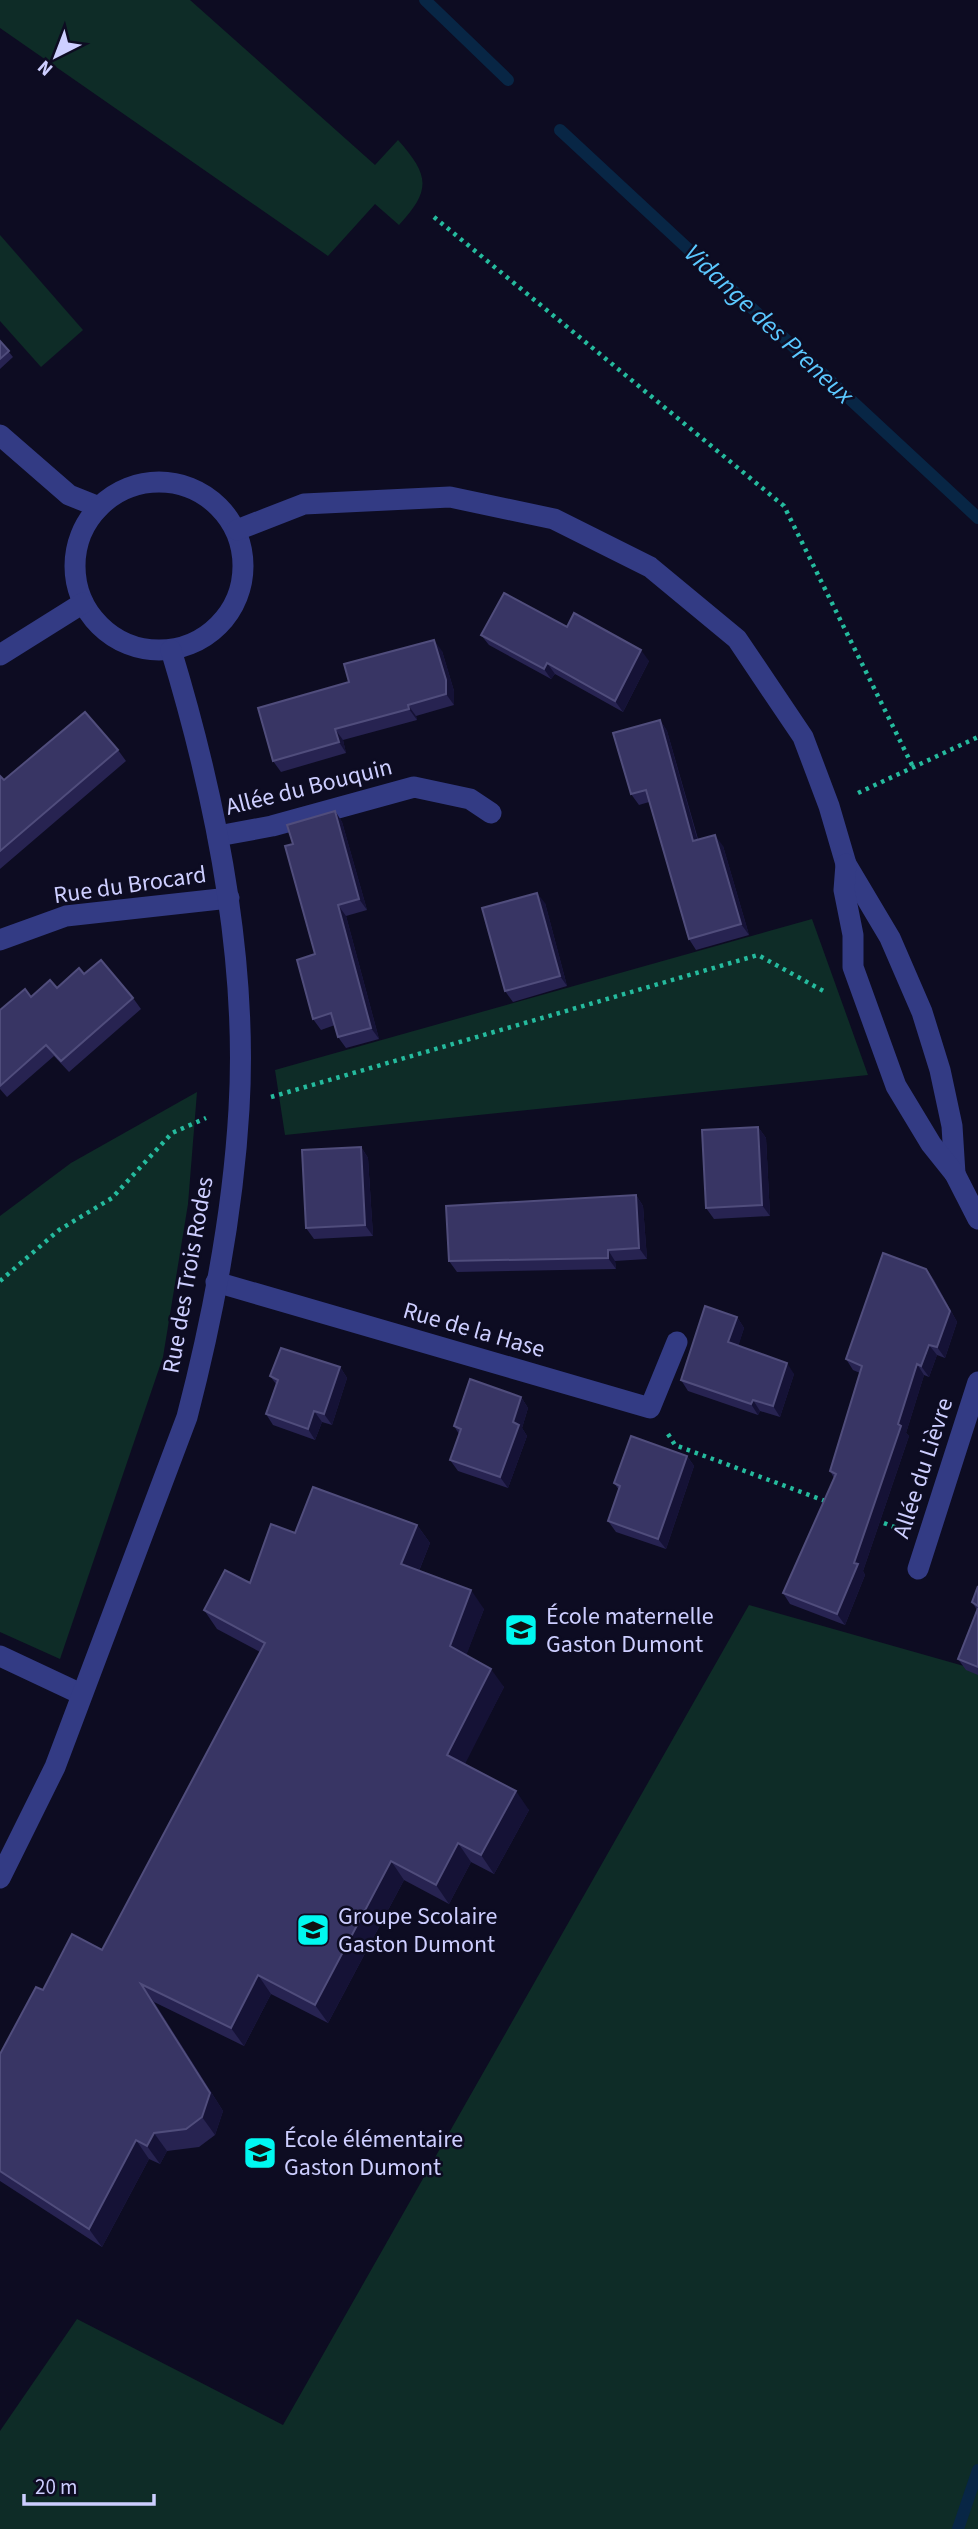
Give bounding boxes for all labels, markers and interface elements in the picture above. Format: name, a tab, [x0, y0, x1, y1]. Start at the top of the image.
north arrow	[21, 21, 91, 91]
text: N	[32, 53, 59, 82]
water label: Vidange des Preneux	[676, 235, 864, 414]
street label: Allée du Bouquin	[222, 749, 396, 825]
street label: Rue du Brocard	[51, 857, 209, 913]
street label: Rue des Trois Rodes	[154, 1174, 222, 1376]
street label: Rue de la Hase	[399, 1293, 549, 1367]
street label: Allée du Lièvre	[884, 1393, 962, 1543]
place label: École maternelle Gaston Dumont	[546, 1599, 714, 1662]
school or university icon: École maternelle Gaston Dumont	[502, 1611, 540, 1649]
place label: Groupe Scolaire Gaston Dumont	[338, 1899, 497, 1962]
school or university icon: Groupe Scolaire Gaston Dumont	[294, 1911, 332, 1949]
place label: École élémentaire Gaston Dumont	[284, 2122, 463, 2185]
school or university icon: École élémentaire Gaston Dumont	[241, 2134, 279, 2172]
scale bar	[24, 2462, 154, 2506]
text: 20 m	[35, 2472, 77, 2502]

